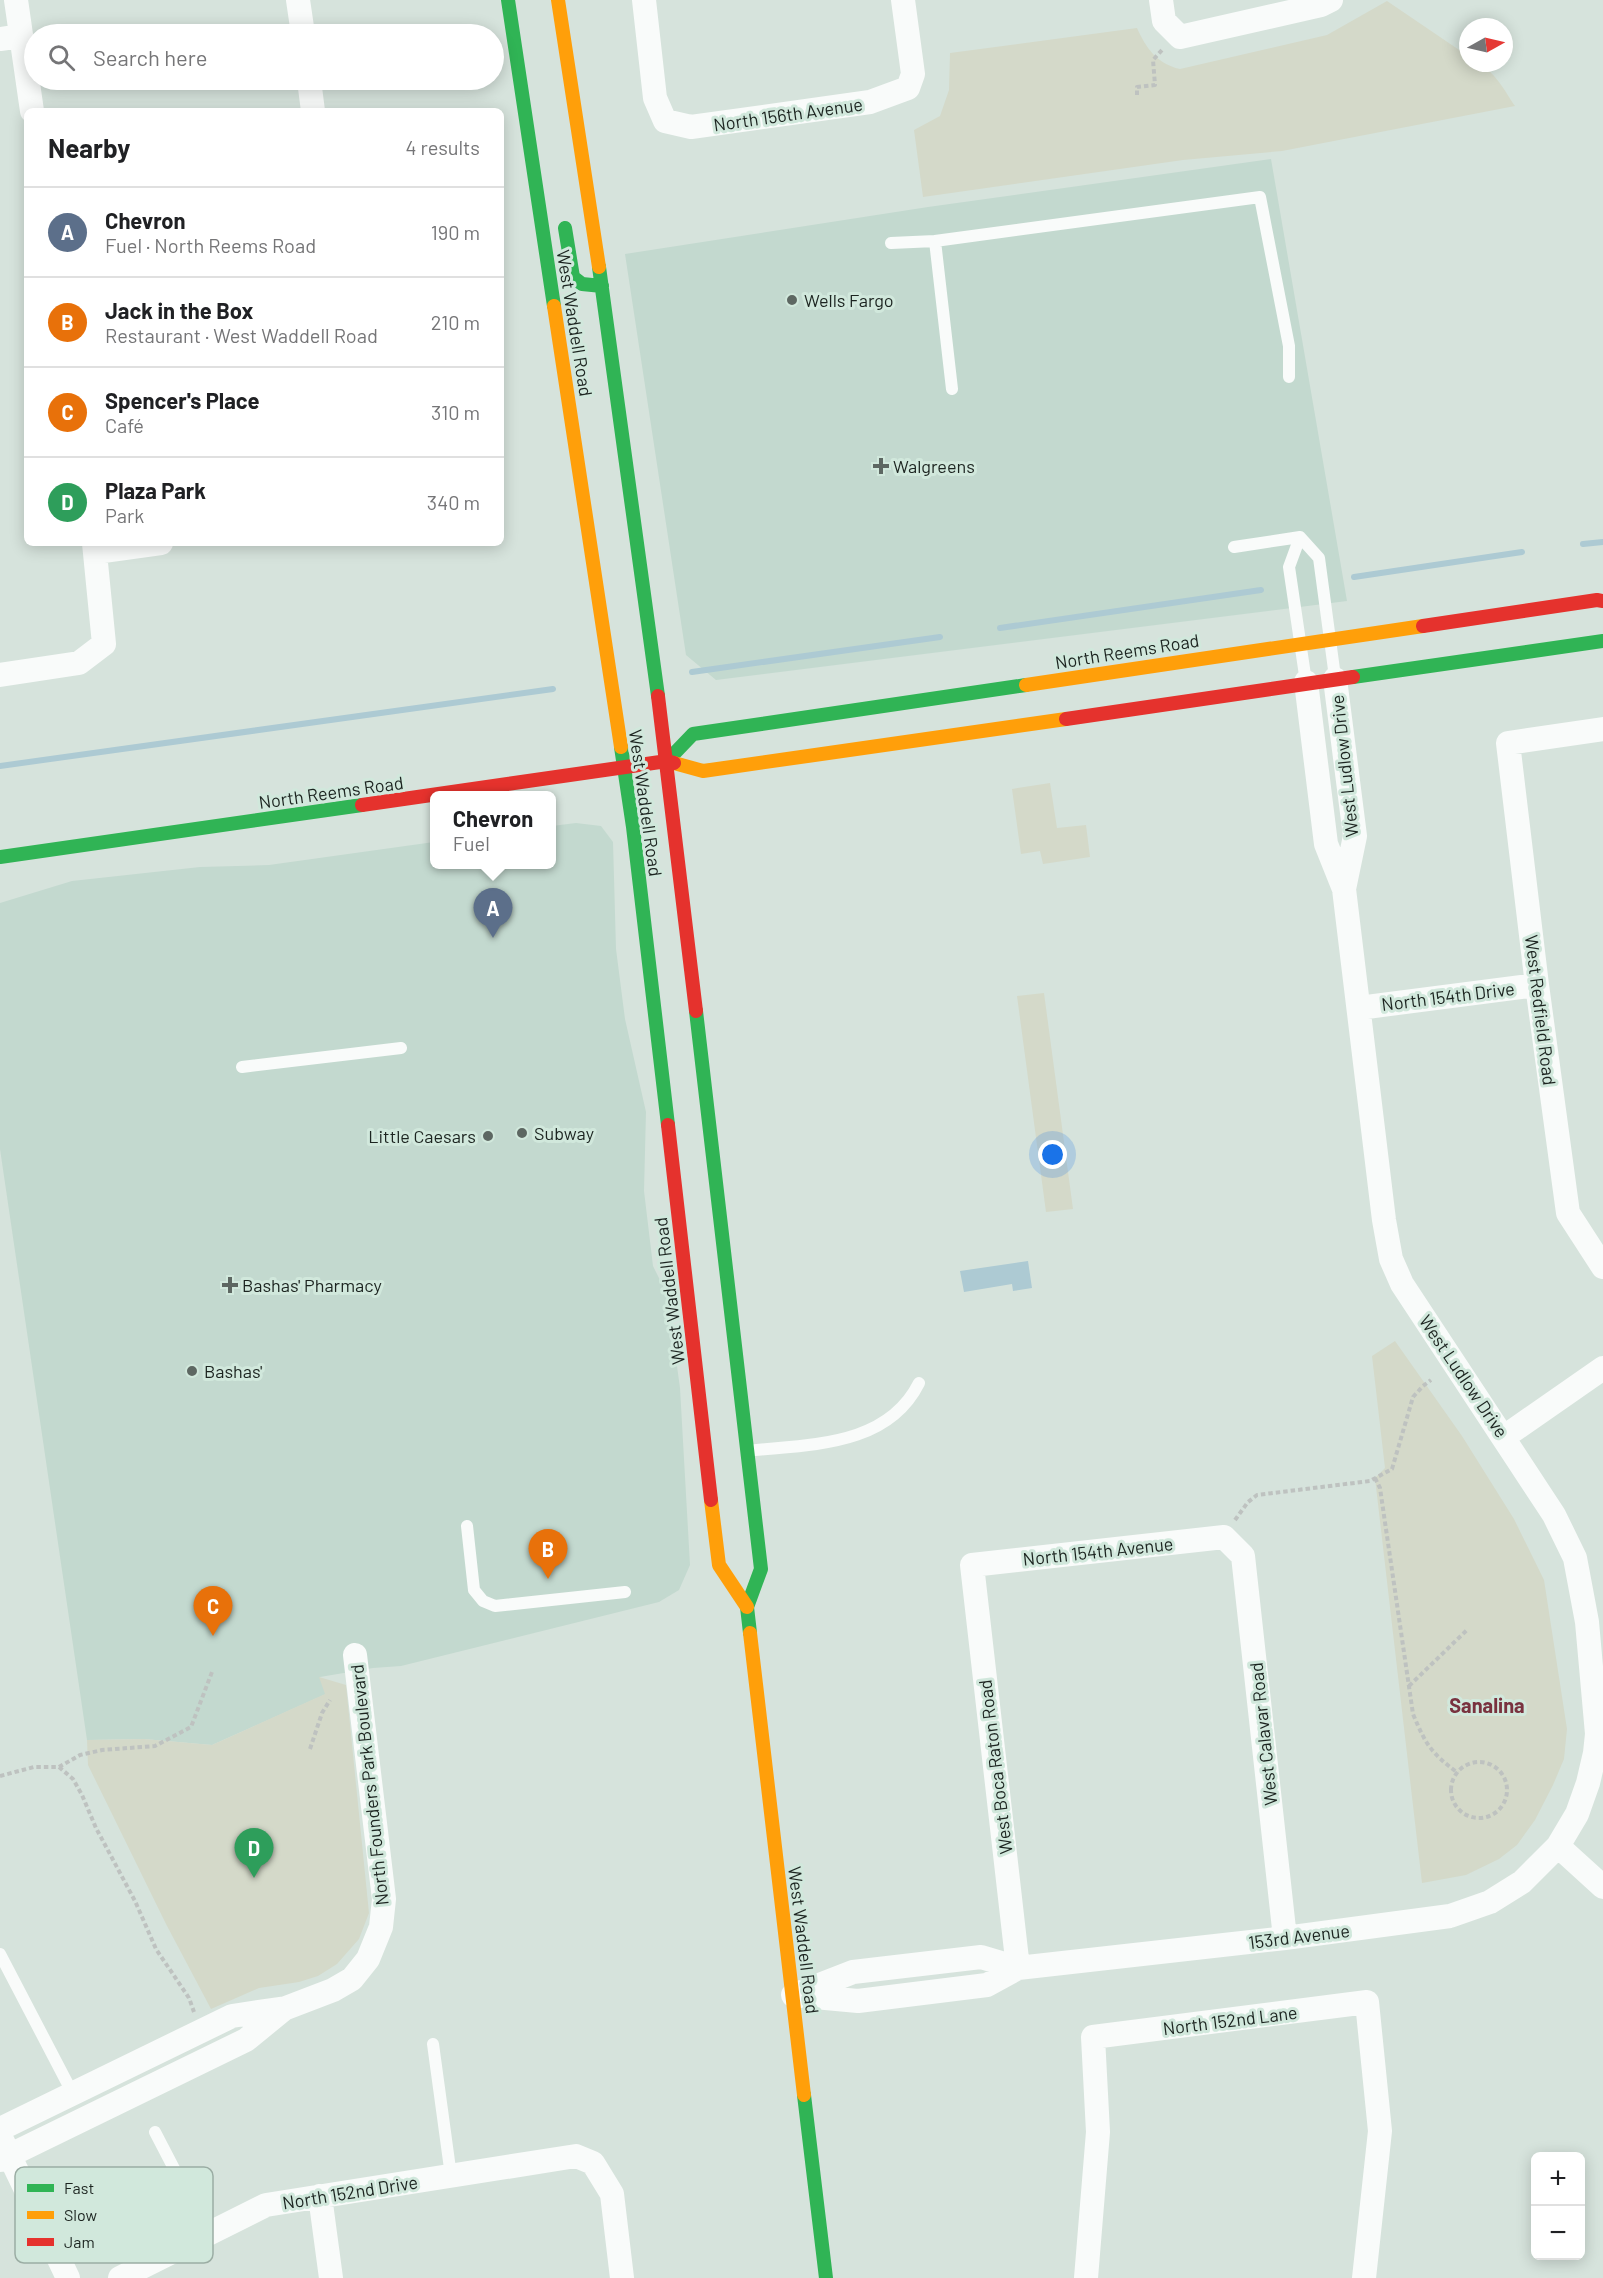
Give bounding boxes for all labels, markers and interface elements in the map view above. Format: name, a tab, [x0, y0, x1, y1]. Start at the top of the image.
north arrow	[1459, 18, 1513, 72]
search box	[24, 24, 504, 90]
icon: search	[45, 41, 78, 74]
text: Search here	[93, 44, 207, 70]
street label: North 156th Avenue	[712, 93, 864, 135]
text: Nearby	[48, 132, 130, 163]
text: 4 results	[405, 135, 480, 159]
text: Chevron	[105, 207, 186, 233]
text: A	[61, 220, 74, 244]
text: 190 m	[431, 220, 480, 244]
text: Fuel · North Reems Road	[105, 233, 316, 257]
street label: West Waddell Road	[553, 248, 597, 398]
place label: Wells Fargo	[804, 289, 894, 311]
marker: Wells Fargo	[785, 293, 799, 307]
text: Jack in the Box	[105, 297, 253, 323]
text: B	[61, 310, 74, 334]
text: 210 m	[431, 310, 480, 334]
text: Restaurant · West Waddell Road	[105, 323, 378, 347]
text: Spencer's Place	[105, 387, 259, 413]
text: C	[61, 400, 74, 424]
text: 310 m	[431, 400, 480, 424]
text: Café	[105, 413, 144, 437]
place label: Walgreens	[893, 455, 975, 477]
marker: Walgreens	[874, 459, 888, 473]
text: Plaza Park	[105, 477, 206, 503]
text: D	[61, 490, 74, 514]
text: 340 m	[427, 490, 480, 514]
text: Park	[105, 503, 144, 527]
street label: North Reems Road	[1053, 629, 1201, 673]
street label: West Ludlow Drive	[1326, 694, 1362, 838]
street label: West Waddell Road	[625, 728, 667, 878]
street label: North Reems Road	[257, 771, 405, 813]
popup	[430, 791, 556, 869]
text: Chevron	[453, 805, 533, 831]
text: Fuel	[453, 831, 490, 855]
pin: A	[474, 888, 512, 938]
street label: West Redfield Road	[1521, 933, 1561, 1087]
street label: North 154th Drive	[1380, 977, 1516, 1015]
place label: Subway	[534, 1122, 594, 1144]
place label: Little Caesars	[368, 1125, 476, 1147]
marker: Subway	[515, 1126, 529, 1140]
marker: Little Caesars	[481, 1129, 495, 1143]
your location	[1038, 1140, 1067, 1169]
street label: West Waddell Road	[649, 1216, 689, 1366]
place label: Bashas' Pharmacy	[242, 1274, 382, 1296]
marker: Bashas' Pharmacy	[223, 1278, 237, 1292]
street label: West Ludlow Drive	[1415, 1311, 1513, 1441]
place label: Bashas'	[204, 1360, 262, 1382]
marker: Bashas'	[185, 1364, 199, 1378]
pin: B	[528, 1530, 568, 1579]
street label: North 154th Avenue	[1022, 1532, 1174, 1570]
pin: C	[194, 1586, 232, 1636]
street label: West Calavar Road	[1245, 1661, 1281, 1807]
street label: North Founders Park Boulevard	[345, 1663, 393, 1907]
street label: West Boca Raton Road	[973, 1678, 1017, 1856]
district label: Sanalina	[1449, 1693, 1525, 1717]
pin: D	[234, 1828, 274, 1878]
street label: West Waddell Road	[784, 1865, 824, 2015]
street label: 153rd Avenue	[1247, 1919, 1351, 1953]
street label: North 152nd Lane	[1161, 2001, 1299, 2039]
map controls	[1531, 2152, 1585, 2260]
button: +	[1531, 2152, 1585, 2206]
legend	[15, 2167, 213, 2263]
street label: North 152nd Drive	[281, 2170, 419, 2214]
text: Fast	[64, 2178, 94, 2197]
text: Slow	[64, 2205, 97, 2224]
button: −	[1531, 2206, 1585, 2260]
text: Jam	[64, 2232, 95, 2251]

